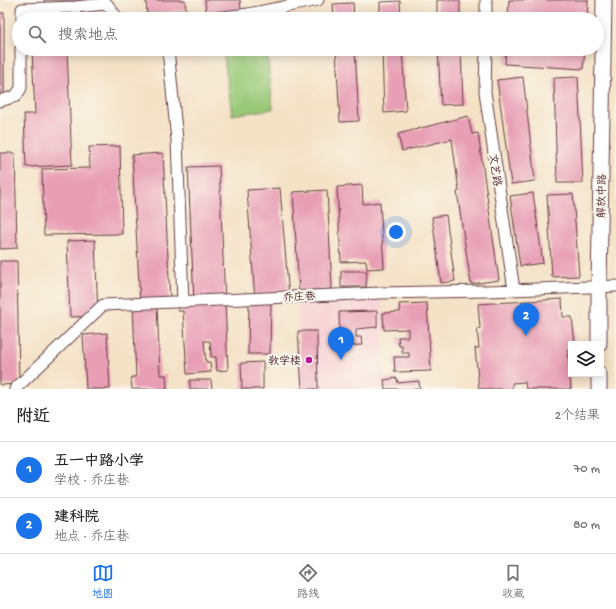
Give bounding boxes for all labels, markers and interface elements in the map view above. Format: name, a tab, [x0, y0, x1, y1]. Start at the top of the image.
search box	[12, 12, 604, 56]
icon: search	[26, 23, 48, 45]
text: 搜索地点	[58, 27, 118, 45]
street label: 文艺路	[486, 153, 503, 187]
street label: 解放中路	[596, 174, 609, 218]
your location	[386, 222, 406, 242]
street label: 乔庄巷	[282, 289, 316, 305]
pin: 2	[513, 303, 539, 336]
pin: 1	[328, 327, 354, 360]
map controls	[568, 341, 604, 377]
button: layers	[568, 341, 604, 377]
place label: 教学楼	[268, 354, 301, 368]
marker: 教学楼	[304, 355, 314, 365]
text: 附近	[16, 408, 50, 428]
text: 2个结果	[555, 409, 600, 424]
text: 五一中路小学	[54, 453, 144, 471]
text: 1	[26, 462, 32, 477]
text: 70 m	[574, 462, 600, 477]
text: 学校 · 乔庄巷	[54, 474, 129, 489]
text: 建科院	[54, 509, 99, 527]
text: 2	[26, 518, 32, 533]
text: 80 m	[573, 518, 600, 533]
text: 地点 · 乔庄巷	[54, 530, 129, 545]
tab: 地图	[92, 562, 114, 601]
tab: 路线	[297, 562, 319, 601]
tab: 收藏	[502, 562, 524, 601]

